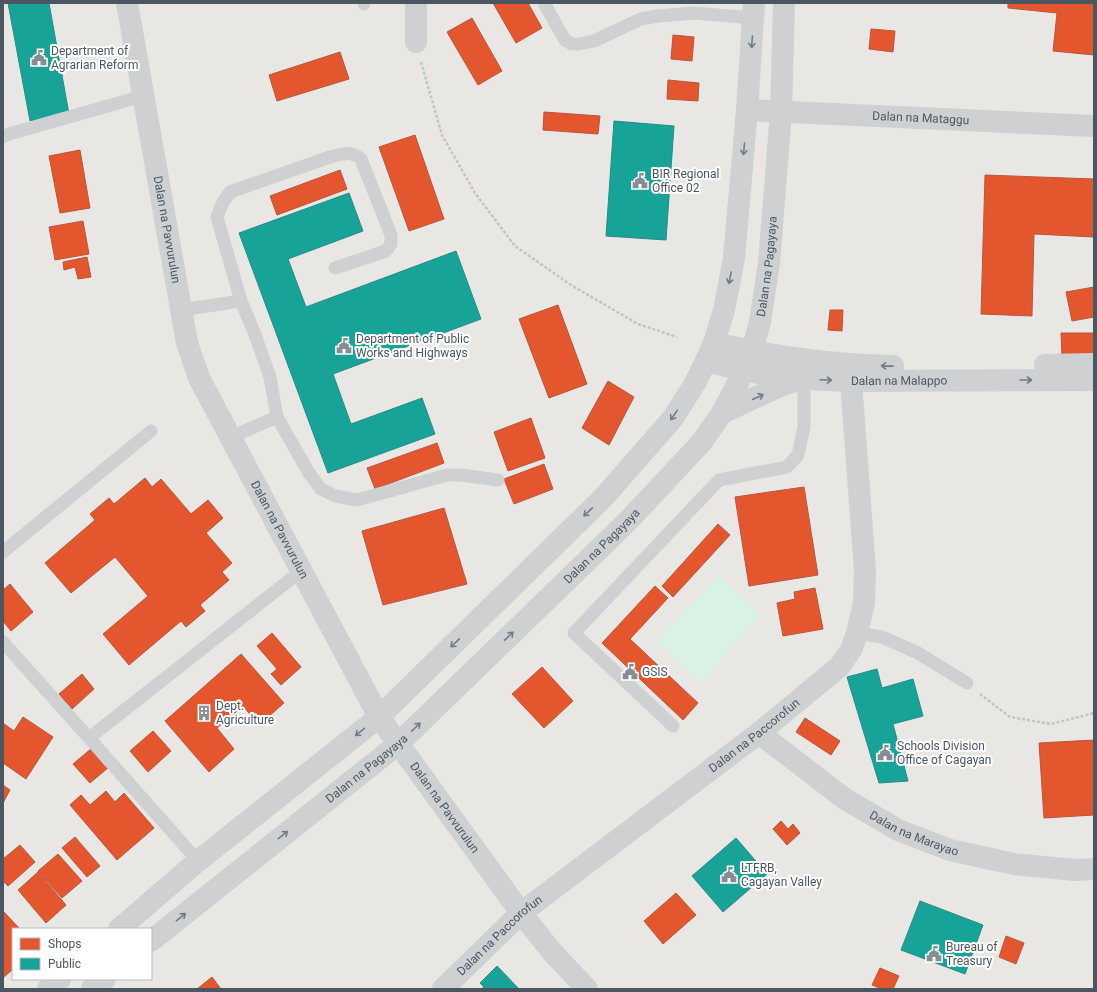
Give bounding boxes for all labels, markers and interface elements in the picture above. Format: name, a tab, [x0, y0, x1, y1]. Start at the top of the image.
one-way arrow	[748, 35, 755, 48]
place label: Department of Agrarian Reform	[51, 44, 138, 72]
public building icon: Department of Agrarian Reform	[30, 49, 48, 67]
street label: Dalan na Mataggu	[872, 109, 970, 127]
one-way arrow	[740, 142, 747, 155]
place label: BIR Regional Office 02	[652, 167, 719, 195]
public building icon: BIR Regional Office 02	[631, 172, 649, 190]
street label: Dalan na Pavvurulun	[151, 175, 183, 284]
street label: Dalan na Pagayaya	[754, 216, 780, 318]
one-way arrow	[726, 271, 734, 284]
place label: Department of Public Works and Highways	[356, 332, 469, 360]
public building icon: Department of Public Works and Highways	[335, 337, 353, 355]
one-way arrow	[881, 362, 894, 369]
street label: Dalan na Malappo	[851, 374, 948, 388]
one-way arrow	[819, 376, 832, 383]
one-way arrow	[1019, 376, 1032, 384]
one-way arrow	[751, 392, 763, 400]
one-way arrow	[670, 410, 678, 421]
street label: Dalan na Pavvurulun	[248, 478, 311, 581]
street label: Dalan na Pagayaya	[561, 506, 643, 586]
one-way arrow	[583, 508, 593, 517]
one-way arrow	[504, 631, 514, 641]
one-way arrow	[450, 638, 460, 648]
public building icon: GSIS	[621, 663, 639, 681]
place label: GSIS	[642, 665, 668, 679]
street label: Dalan na Paccorofun	[706, 696, 802, 775]
place label: Dept. Agriculture	[216, 699, 274, 727]
building icon: Dept. Agriculture	[195, 704, 213, 722]
one-way arrow	[411, 722, 421, 732]
one-way arrow	[355, 727, 366, 736]
street label: Dalan na Pagayaya	[323, 732, 410, 806]
place label: Schools Division Office of Cagayan	[897, 739, 991, 767]
public building icon: Schools Division Office of Cagayan	[876, 744, 894, 762]
street label: Dalan na Pavvurulun	[407, 759, 482, 856]
street label: Dalan na Marayao	[867, 808, 960, 859]
one-way arrow	[277, 831, 288, 840]
place label: LTFRB, Cagayan Valley	[741, 861, 822, 889]
public building icon: LTFRB, Cagayan Valley	[720, 866, 738, 884]
street label: Dalan na Paccorofun	[454, 892, 545, 978]
one-way arrow	[176, 912, 187, 921]
legend	[12, 928, 152, 980]
text: Shops	[48, 937, 82, 951]
place label: Bureau of Treasury	[946, 940, 998, 968]
public building icon: Bureau of Treasury	[925, 945, 943, 963]
text: Public	[48, 957, 81, 971]

